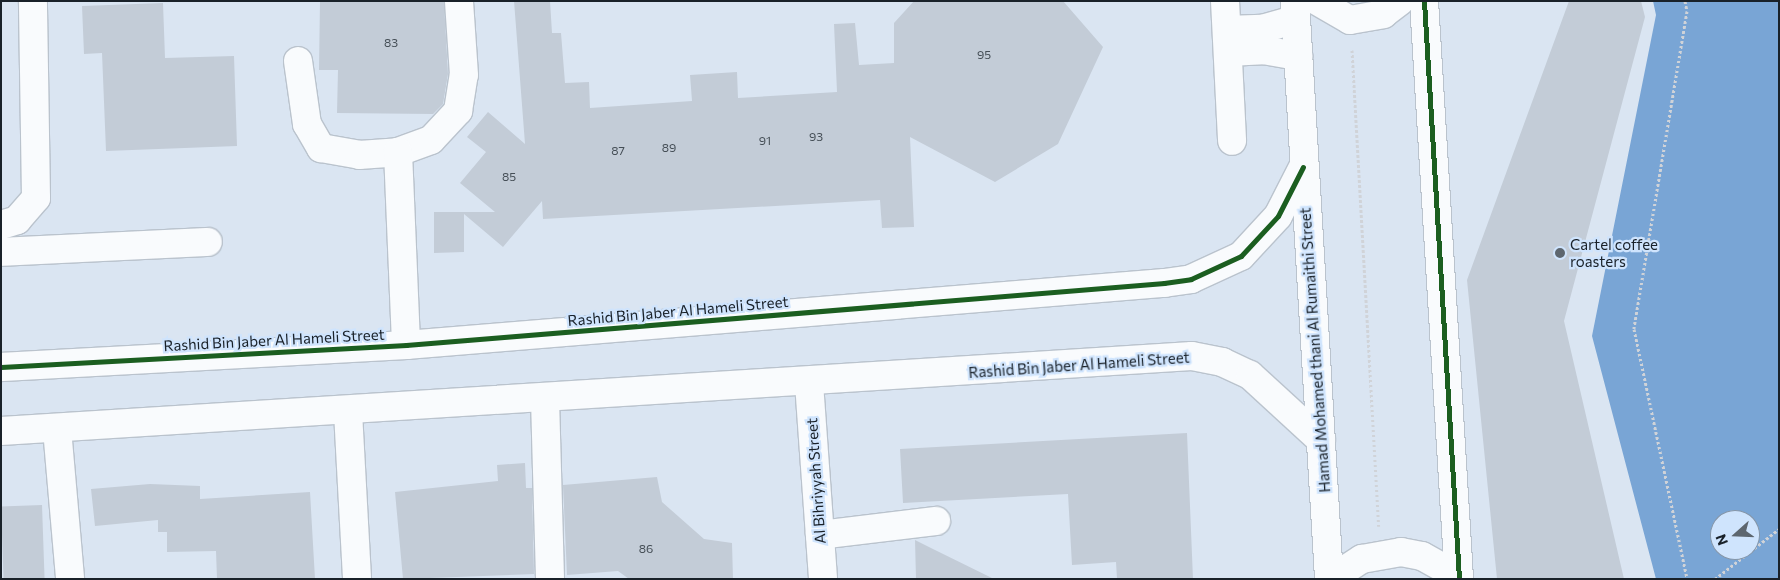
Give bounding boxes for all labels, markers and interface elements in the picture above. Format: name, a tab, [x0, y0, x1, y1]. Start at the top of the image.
house number: 83	[384, 36, 398, 50]
house number: 95	[977, 48, 991, 62]
house number: 93	[809, 130, 823, 144]
house number: 91	[759, 134, 771, 148]
house number: 89	[662, 141, 676, 155]
house number: 87	[611, 144, 625, 158]
house number: 85	[502, 170, 516, 184]
street label: Hamad Mohamed thani Al Rumaithi Street	[1296, 207, 1334, 493]
place label: Cartel coffee roasters	[1570, 235, 1658, 270]
marker: Cartel coffee roasters	[1554, 247, 1566, 259]
street label: Rashid Bin Jaber Al Hameli Street	[567, 292, 789, 330]
street label: Rashid Bin Jaber Al Hameli Street	[163, 325, 385, 355]
street label: Rashid Bin Jaber Al Hameli Street	[968, 348, 1190, 382]
street label: Al Bihriyyah Street	[803, 417, 829, 545]
north arrow	[1710, 510, 1760, 560]
text: N	[1712, 532, 1731, 548]
house number: 86	[639, 542, 653, 556]

